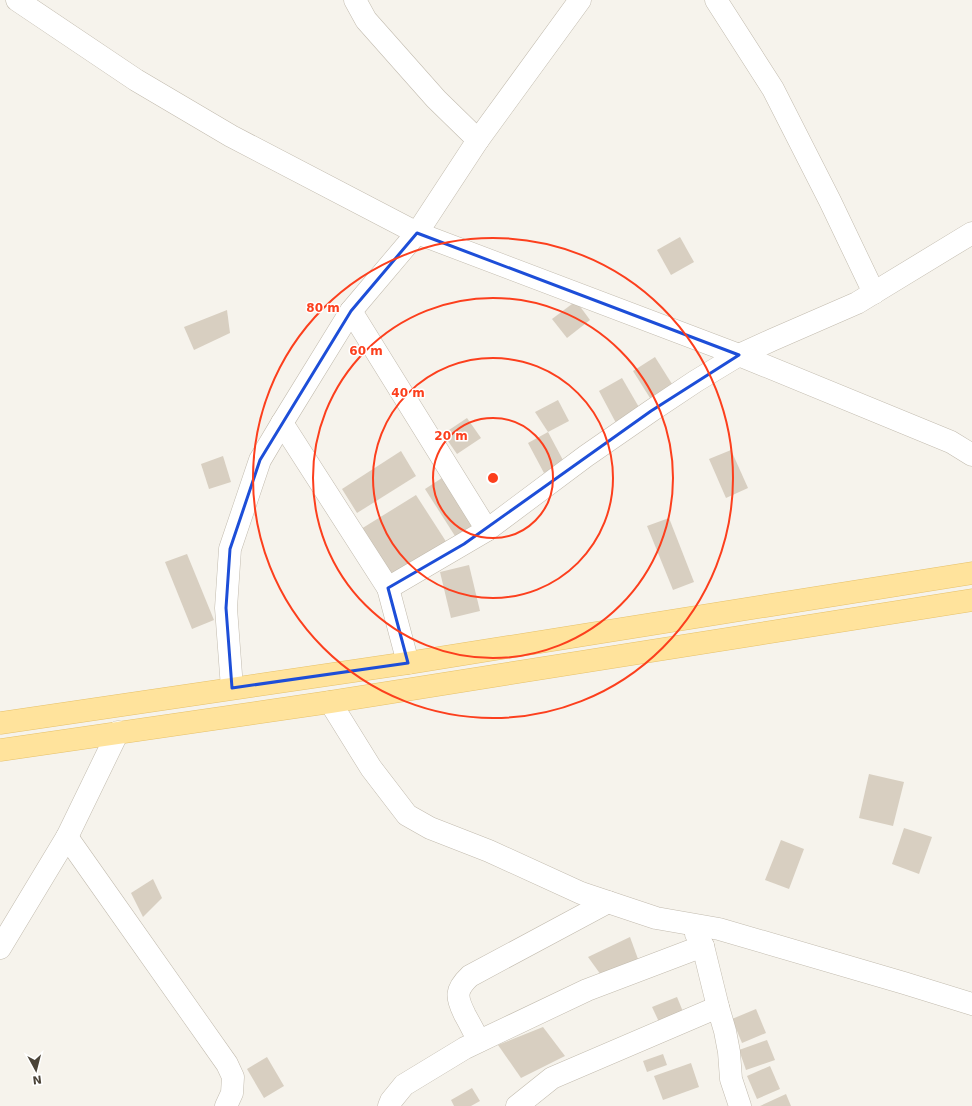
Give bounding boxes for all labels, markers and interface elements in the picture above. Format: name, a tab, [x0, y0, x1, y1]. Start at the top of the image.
text: 80 m	[306, 301, 340, 315]
text: 60 m	[349, 344, 383, 358]
text: 40 m	[391, 386, 425, 400]
text: 20 m	[434, 429, 468, 443]
centre of rings	[486, 471, 500, 485]
north arrow	[16, 1050, 56, 1090]
text: N	[32, 1072, 43, 1086]

